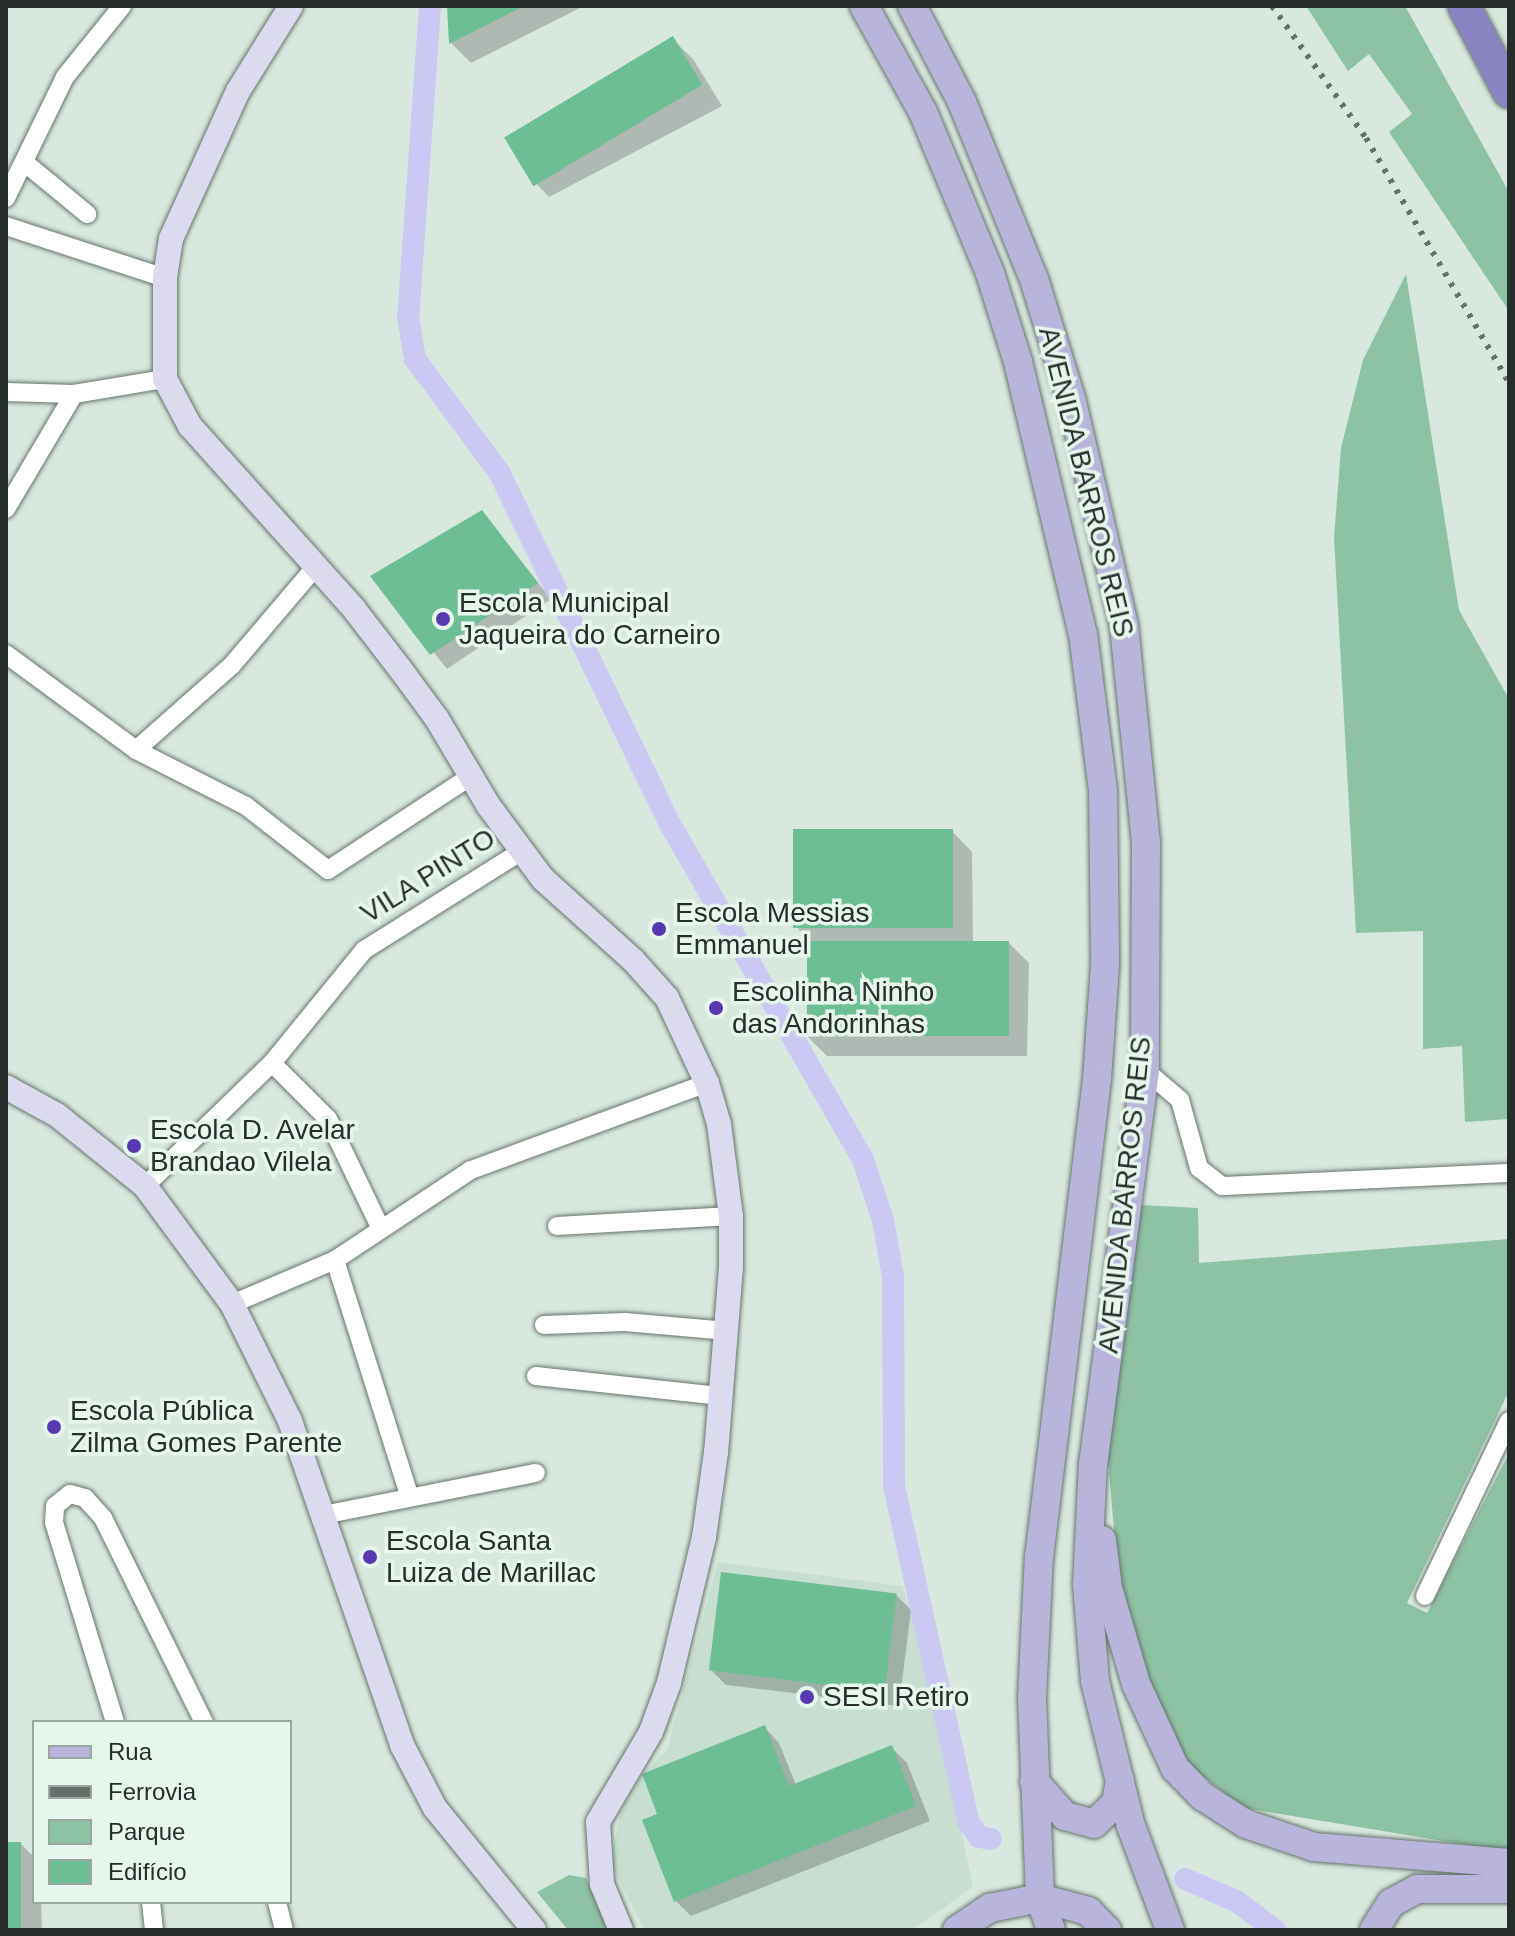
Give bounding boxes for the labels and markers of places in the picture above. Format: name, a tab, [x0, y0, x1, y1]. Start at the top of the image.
place label: Escola Municipal Jaqueira do Carneiro	[459, 586, 720, 652]
marker: Escola Municipal Jaqueira do Carneiro	[434, 610, 452, 628]
place label: Escola Messias Emmanuel	[675, 896, 870, 962]
marker: Escola Messias Emmanuel	[650, 920, 668, 938]
place label: Escolinha Ninho das Andorinhas	[732, 975, 934, 1041]
marker: Escolinha Ninho das Andorinhas	[707, 999, 725, 1017]
place label: Escola D. Avelar Brandao Vilela	[150, 1113, 356, 1179]
marker: Escola D. Avelar Brandao Vilela	[125, 1137, 143, 1155]
place label: Escola Pública Zilma Gomes Parente	[70, 1394, 342, 1460]
marker: Escola Pública Zilma Gomes Parente	[45, 1418, 63, 1436]
place label: Escola Santa Luiza de Marillac	[386, 1524, 596, 1590]
marker: Escola Santa Luiza de Marillac	[361, 1548, 379, 1566]
place label: SESI Retiro	[823, 1680, 969, 1714]
marker: SESI Retiro	[798, 1688, 816, 1706]

